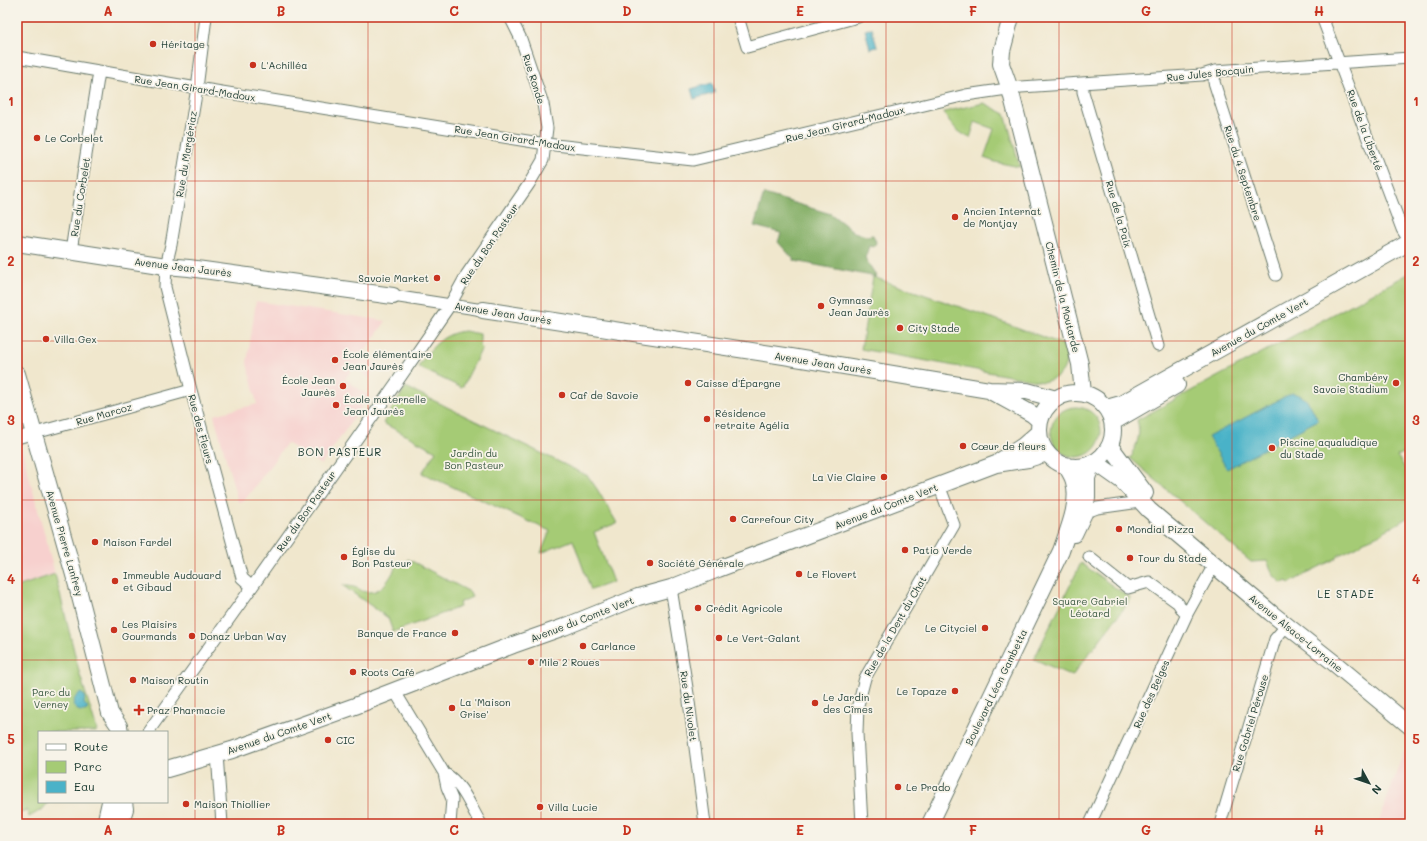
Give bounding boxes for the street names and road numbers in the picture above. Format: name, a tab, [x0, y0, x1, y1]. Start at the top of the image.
street label: Rue Ronde	[519, 52, 549, 106]
street label: Rue Jules Bocquin	[1166, 61, 1254, 85]
street label: Rue Jean Girard-Madoux	[134, 72, 256, 104]
street label: Rue de la Liberté	[1344, 87, 1386, 173]
street label: Rue Jean Girard-Madoux	[784, 102, 906, 146]
street label: Rue du Margériaz	[172, 109, 200, 198]
street label: Rue Jean Girard-Madoux	[454, 122, 576, 154]
street label: Rue du 4 Septembre	[1221, 124, 1265, 222]
street label: Rue du Corbelet	[67, 156, 93, 238]
street label: Rue de la Paix	[1103, 179, 1135, 249]
street label: Rue du Bon Pasteur	[457, 201, 521, 287]
street label: Chemin de la Moutarde	[1042, 240, 1084, 354]
street label: Avenue Jean Jaurès	[134, 254, 233, 280]
street label: Avenue du Comte Vert	[1208, 294, 1310, 360]
street label: Avenue Jean Jaurès	[454, 298, 553, 328]
street label: Avenue Jean Jaurès	[774, 348, 873, 378]
street label: Rue des Fleurs	[185, 393, 217, 465]
street label: Rue Marcoz	[74, 399, 134, 429]
street label: Rue du Bon Pasteur	[273, 468, 339, 554]
street label: Avenue du Comte Vert	[832, 480, 940, 532]
street label: Avenue Pierre Lanfrey	[43, 488, 87, 598]
street label: Rue de la Dent du Chat	[861, 573, 929, 679]
street label: Avenue Alsace-Lorraine	[1246, 591, 1346, 675]
street label: Avenue du Comte Vert	[528, 593, 636, 645]
street label: Boulevard Léon Gambetta	[962, 627, 1030, 747]
street label: Rue des Belges	[1130, 657, 1172, 730]
street label: Rue du Nivolet	[677, 670, 701, 742]
street label: Rue Gabriel Pérouse	[1229, 673, 1271, 773]
street label: Avenue du Comte Vert	[225, 709, 333, 757]

